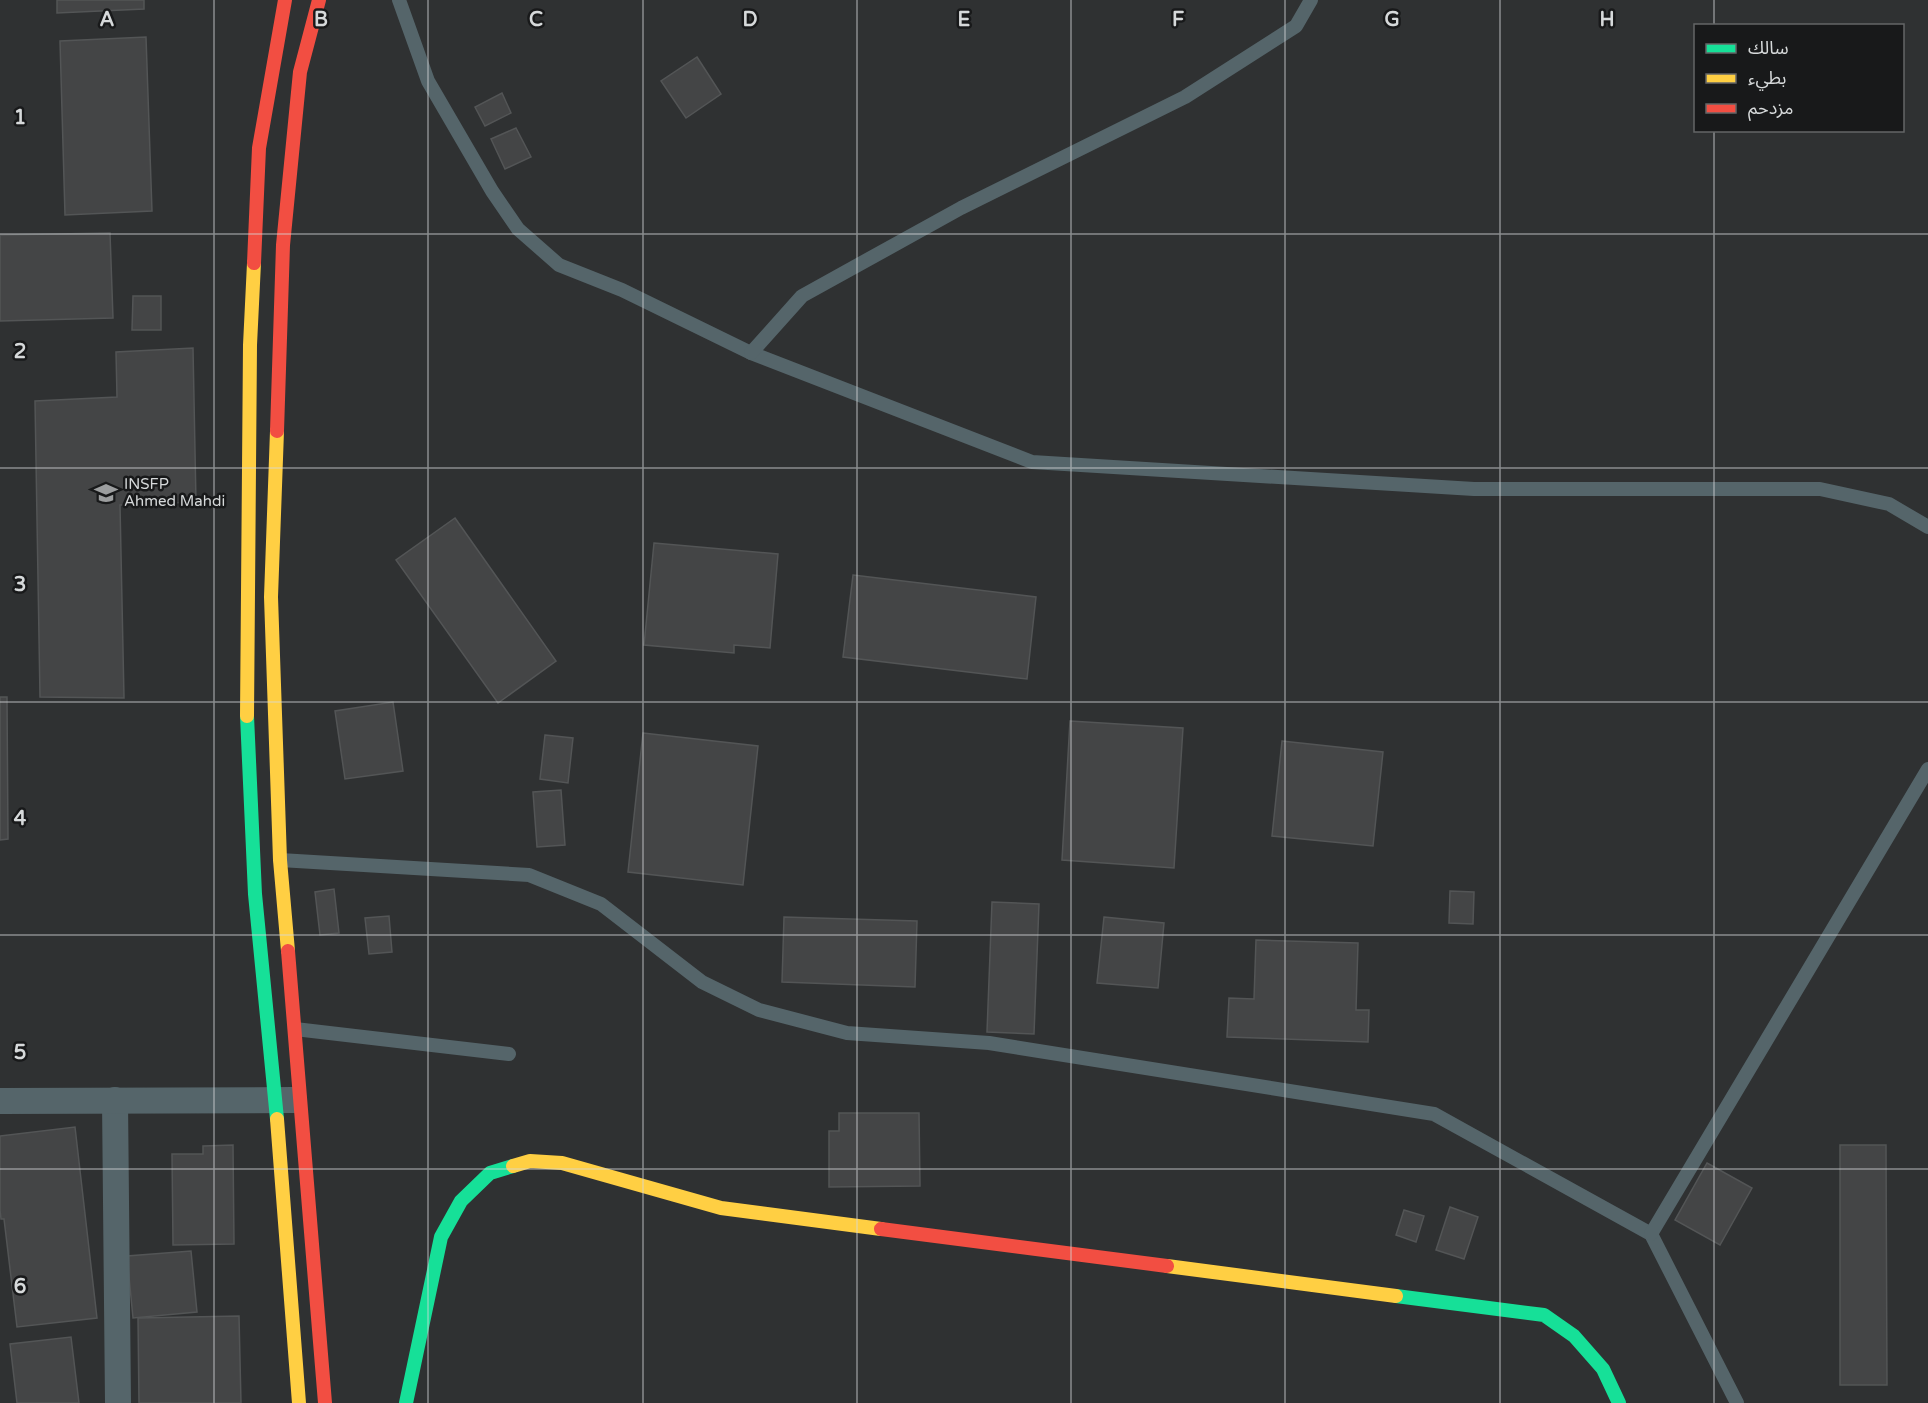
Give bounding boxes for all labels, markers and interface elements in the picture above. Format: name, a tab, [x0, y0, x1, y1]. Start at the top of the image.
text: A	[100, 8, 115, 32]
text: B	[314, 8, 328, 32]
text: C	[529, 8, 543, 32]
text: D	[742, 8, 758, 32]
text: E	[958, 8, 971, 32]
text: F	[1172, 8, 1184, 32]
text: G	[1384, 8, 1400, 32]
text: H	[1599, 8, 1615, 32]
legend	[1694, 24, 1904, 132]
text: سالك	[1748, 37, 1789, 59]
text: بطيء	[1748, 67, 1786, 91]
text: مزدحم	[1748, 97, 1793, 121]
text: 1	[14, 106, 26, 130]
text: 2	[14, 340, 26, 364]
place label: INSFP Ahmed Mahdi	[124, 475, 225, 510]
school or university icon: INSFP Ahmed Mahdi	[93, 480, 119, 506]
text: 3	[14, 573, 26, 597]
text: 4	[14, 807, 27, 831]
text: 5	[14, 1041, 26, 1065]
text: 6	[14, 1275, 26, 1299]

